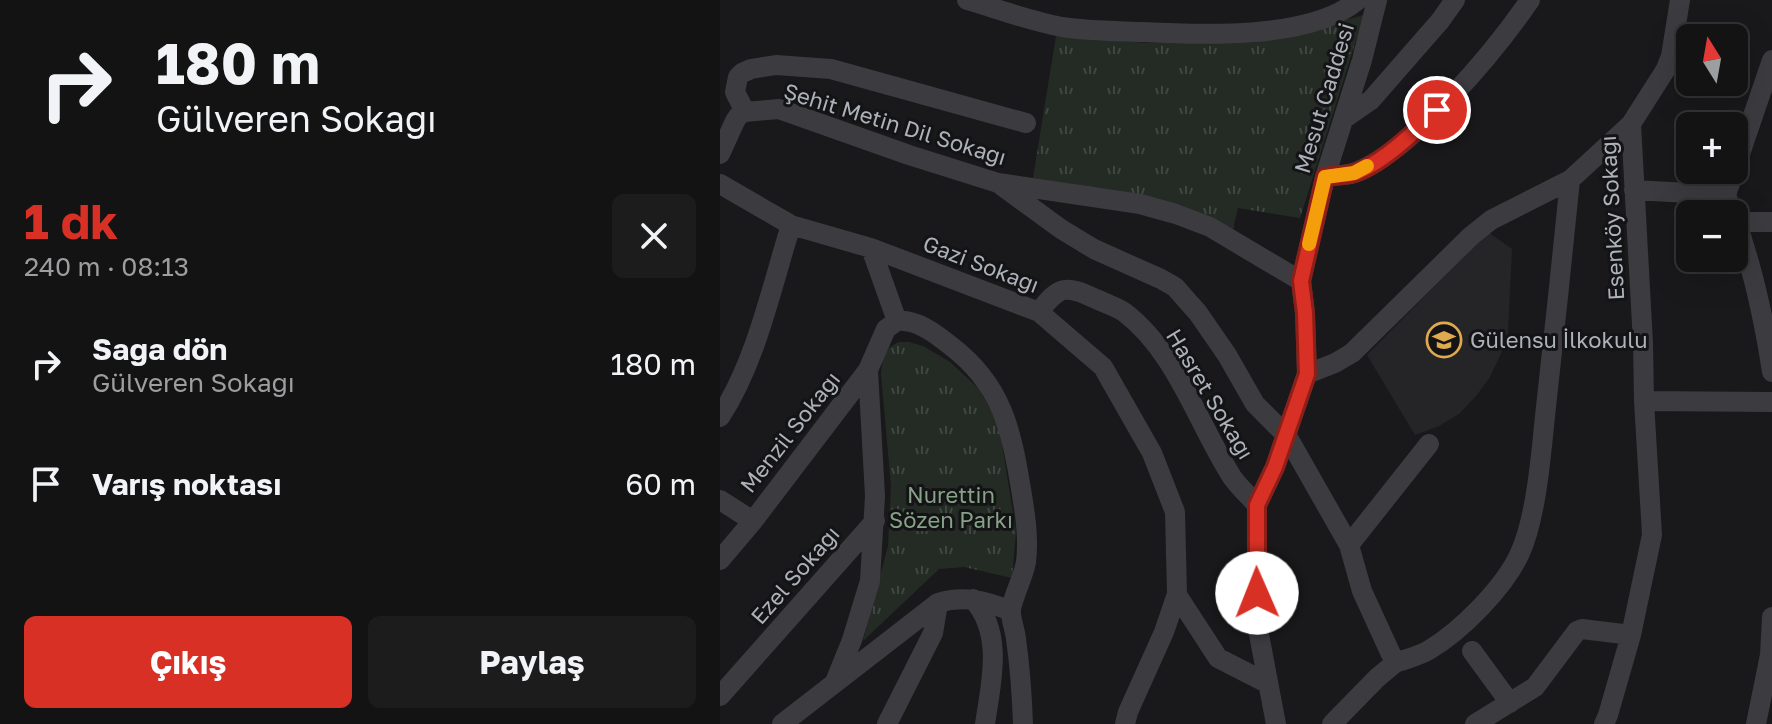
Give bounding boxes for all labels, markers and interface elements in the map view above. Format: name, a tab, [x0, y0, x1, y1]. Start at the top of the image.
street label: Mesut Caddesi	[1288, 19, 1359, 176]
north arrow	[1676, 24, 1748, 96]
map controls	[1676, 24, 1748, 272]
text: 180 m	[156, 29, 320, 96]
icon: right	[24, 32, 128, 136]
pin	[1403, 76, 1471, 144]
street label: Şehit Metin Dil Sokağı	[781, 77, 1010, 170]
icon: arrive	[1415, 88, 1459, 132]
text: Gülveren Sokağı	[156, 97, 437, 140]
button: +	[1676, 112, 1748, 184]
street label: Esenköy Sokağı	[1594, 135, 1629, 301]
text: 1 dk	[24, 192, 118, 250]
button: close	[612, 194, 696, 278]
button: −	[1676, 200, 1748, 272]
street label: Gazi Sokağı	[919, 229, 1043, 298]
text: 240 m · 08:13	[24, 251, 189, 282]
school or university icon: Gülensu İlkokulu	[1425, 321, 1463, 359]
street label: Hasret Sokağı	[1161, 324, 1260, 464]
place label: Gülensu İlkokulu	[1470, 326, 1648, 353]
text: Sağa dön	[92, 331, 227, 367]
icon: right	[24, 342, 68, 386]
text: 180 m	[611, 346, 696, 382]
street label: Menzil Sokağı	[734, 366, 845, 498]
text: Gülveren Sokağı	[92, 367, 295, 398]
icon: arrive	[24, 462, 68, 506]
text: Varış noktası	[92, 466, 281, 502]
text: 60 m	[625, 466, 696, 502]
park label: Nurettin Sözen Parkı	[889, 481, 1013, 533]
street label: Ezel Sokağı	[745, 520, 845, 629]
position arrow	[1215, 551, 1299, 635]
button: Çıkış	[24, 616, 352, 708]
button: Paylaş	[368, 616, 696, 708]

